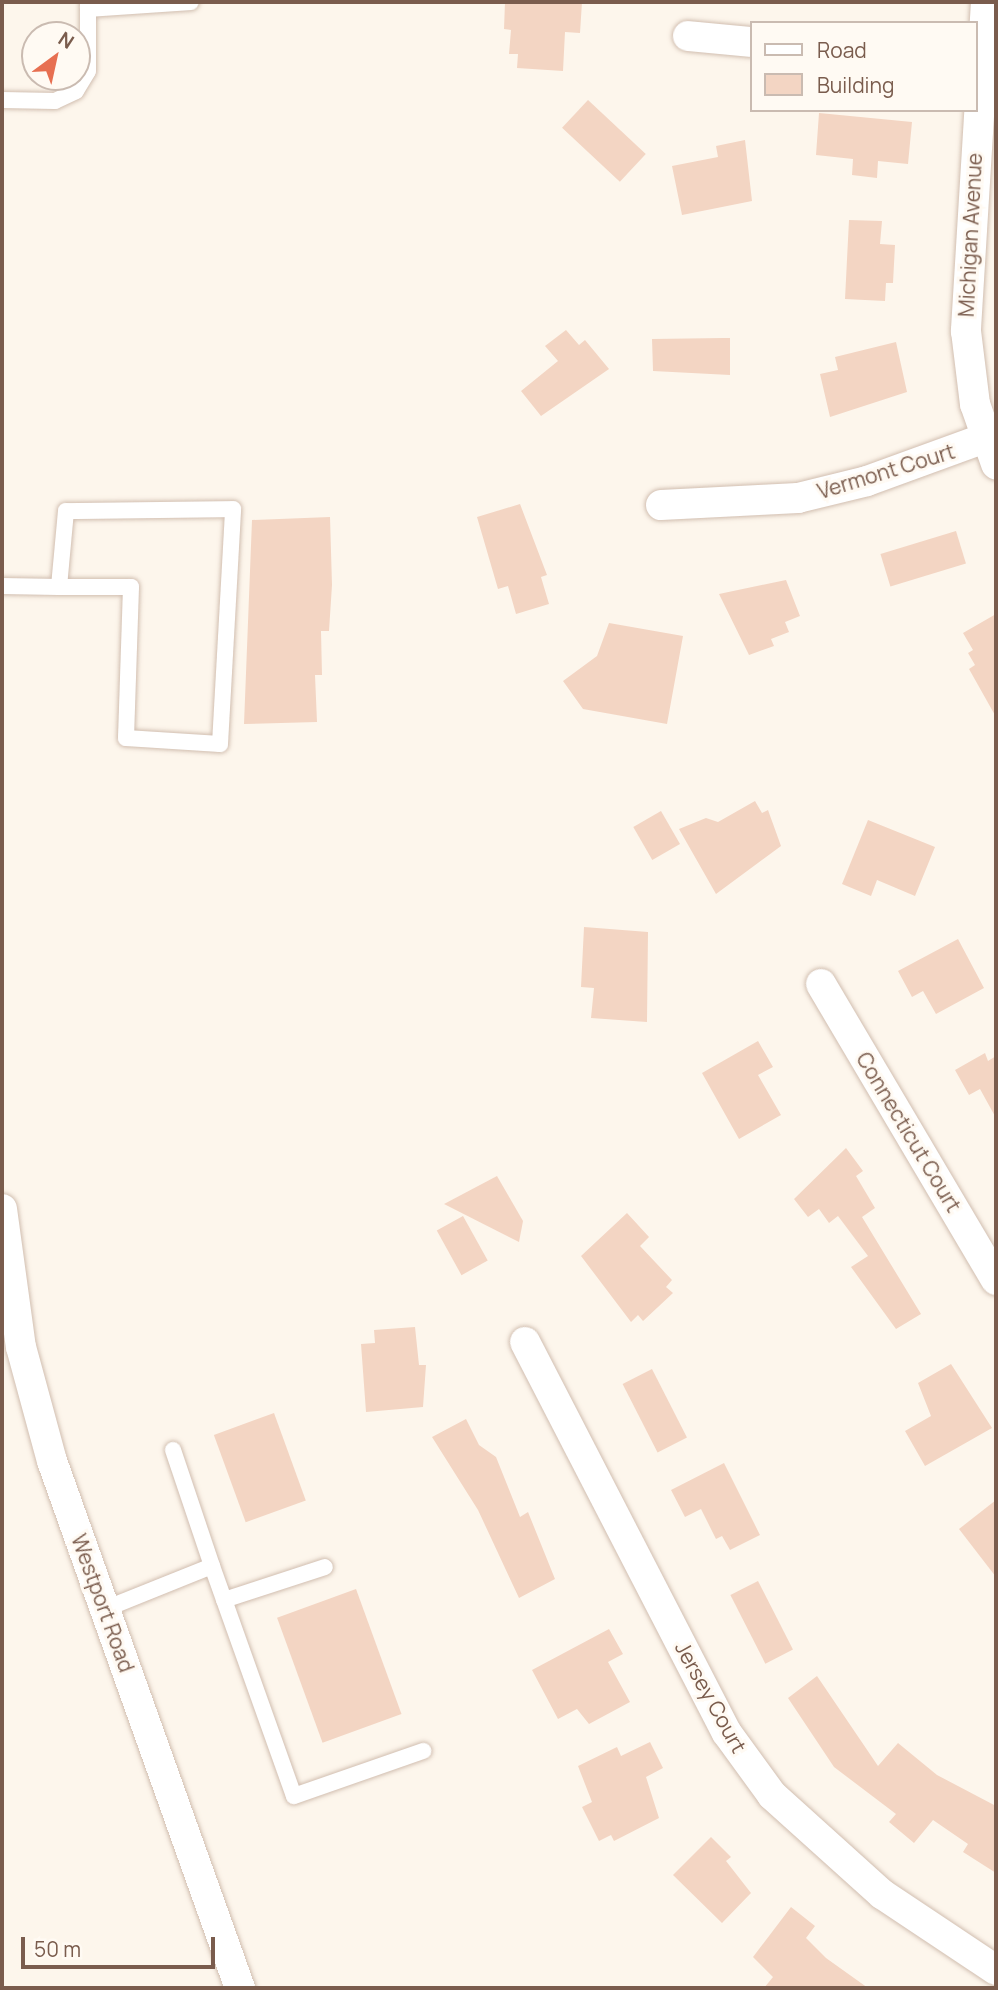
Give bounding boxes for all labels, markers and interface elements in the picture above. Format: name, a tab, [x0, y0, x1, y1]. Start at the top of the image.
north arrow	[21, 21, 91, 91]
legend	[750, 21, 977, 112]
text: N	[54, 25, 79, 55]
text: Road	[817, 36, 867, 64]
text: Building	[817, 71, 894, 99]
street label: Michigan Avenue	[953, 152, 987, 318]
street label: Vermont Court	[814, 438, 958, 504]
street label: Connecticut Court	[851, 1047, 967, 1217]
street label: Westport Road	[66, 1531, 140, 1675]
street label: Jersey Court	[670, 1637, 752, 1757]
scale bar	[24, 1924, 219, 1968]
text: 50 m	[34, 1935, 81, 1963]

